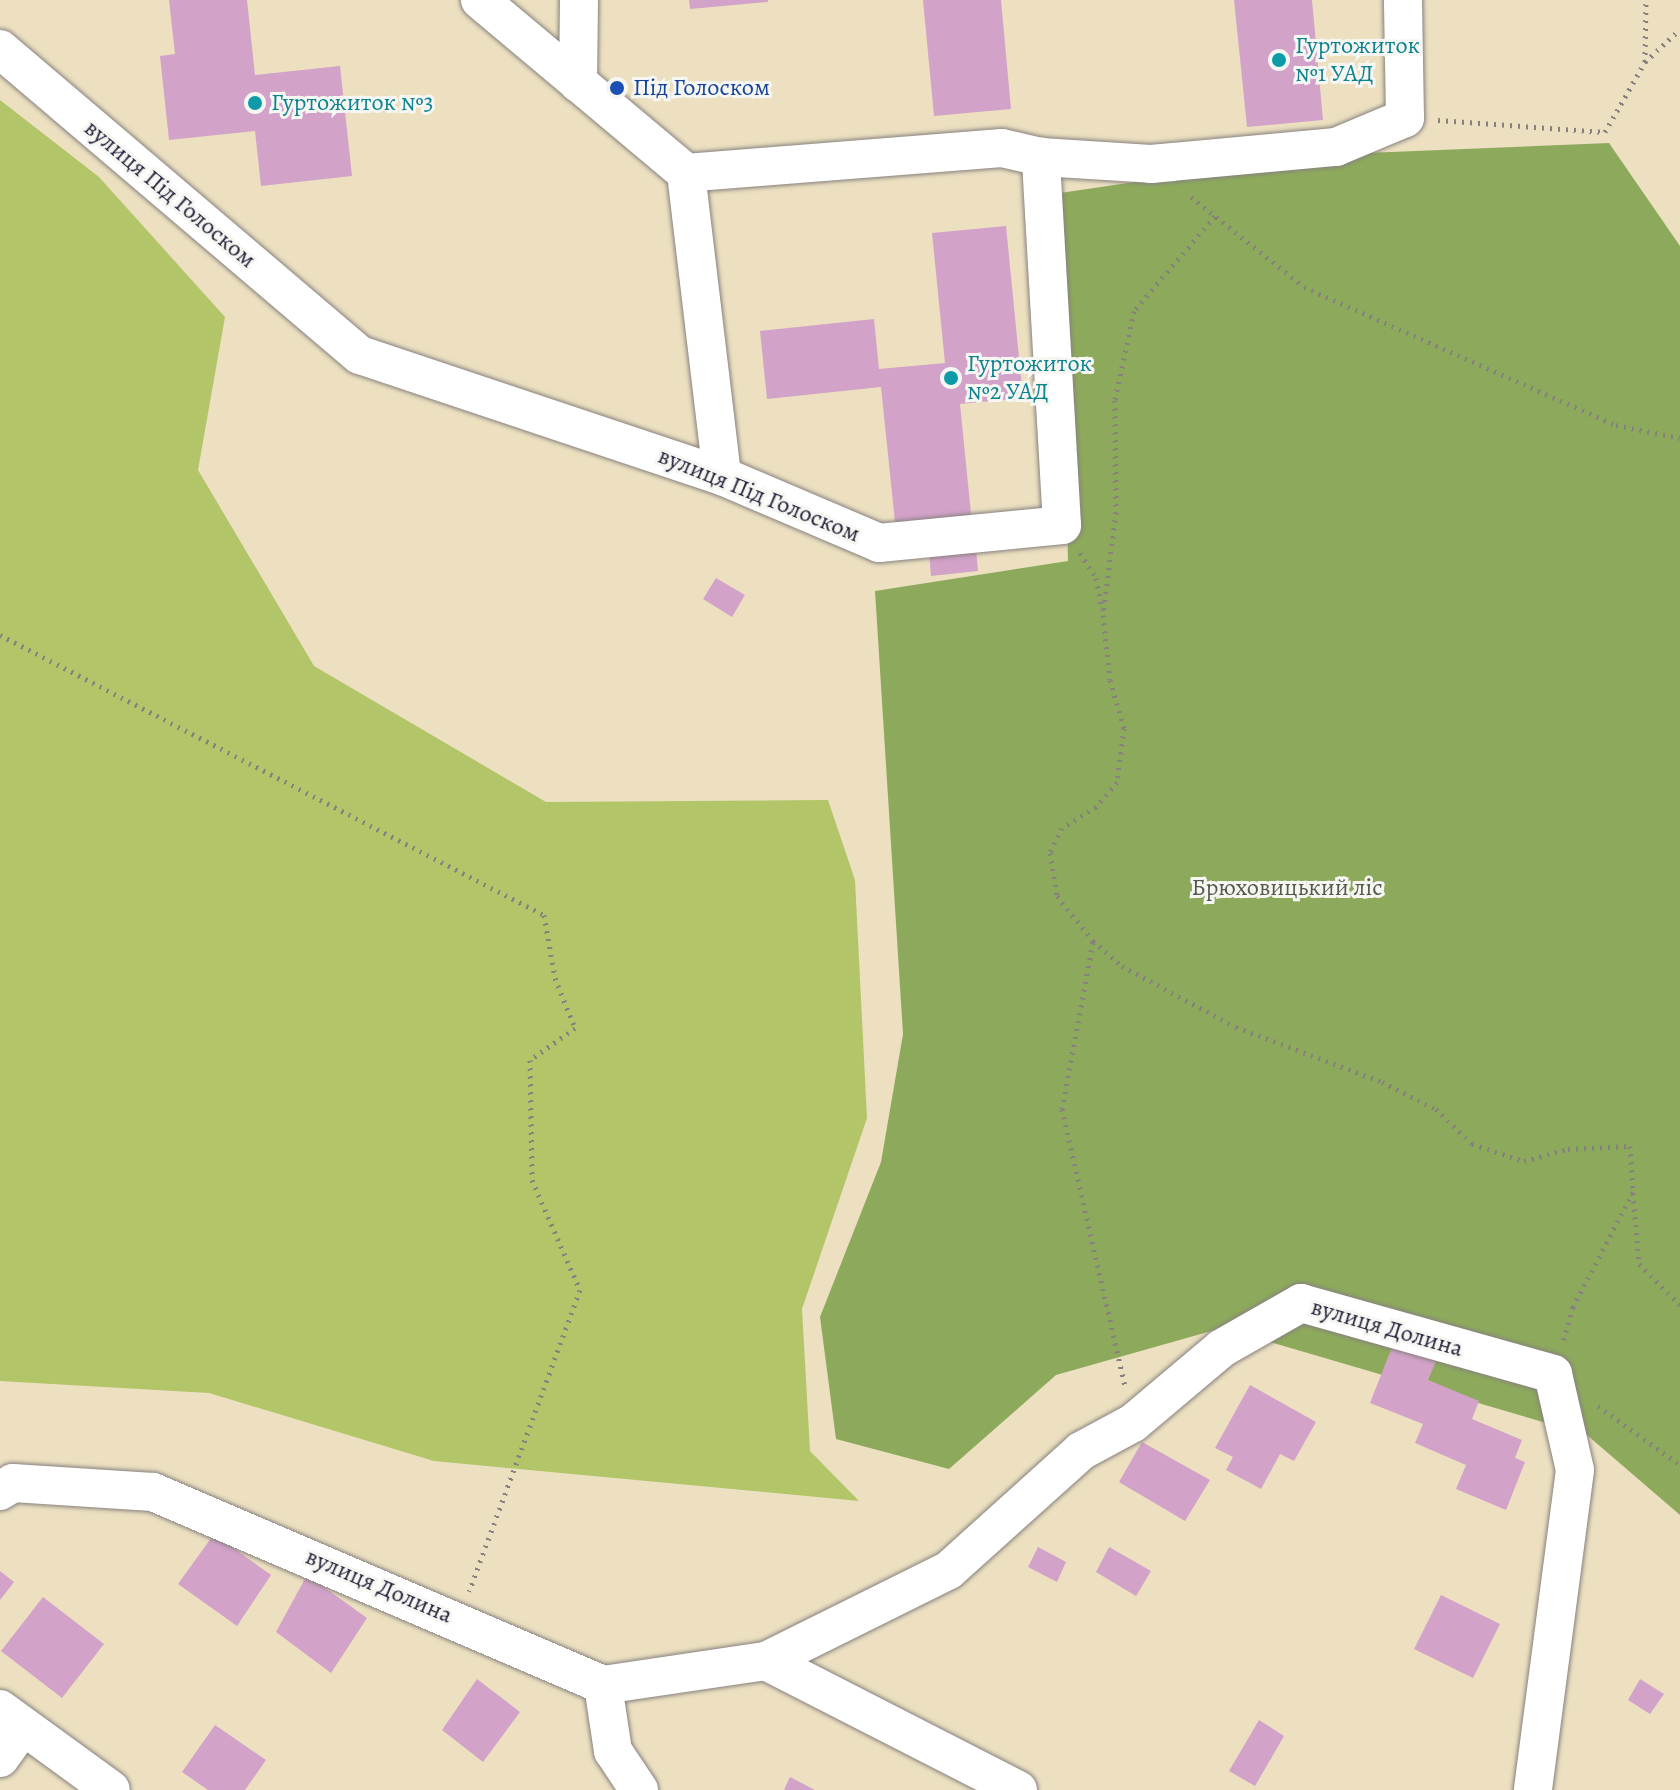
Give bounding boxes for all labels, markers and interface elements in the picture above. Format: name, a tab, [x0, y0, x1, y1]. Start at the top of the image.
place label: Гуртожиток №1 УАД	[1295, 32, 1420, 88]
marker: Гуртожиток №1 УАД	[1270, 51, 1288, 69]
place label: Під Голоском	[633, 74, 770, 102]
marker: Під Голоском	[608, 79, 626, 97]
place label: Гуртожиток №3	[271, 89, 434, 117]
marker: Гуртожиток №3	[246, 94, 264, 112]
street label: вулиця Під Голоском	[78, 114, 262, 274]
place label: Гуртожиток №2 УАД	[967, 350, 1092, 406]
marker: Гуртожиток №2 УАД	[942, 369, 960, 387]
street label: вулиця Під Голоском	[654, 441, 864, 549]
park label: Брюховицький ліс	[1191, 874, 1383, 902]
street label: вулиця Долина	[1308, 1293, 1466, 1363]
street label: вулиця Долина	[301, 1542, 457, 1630]

